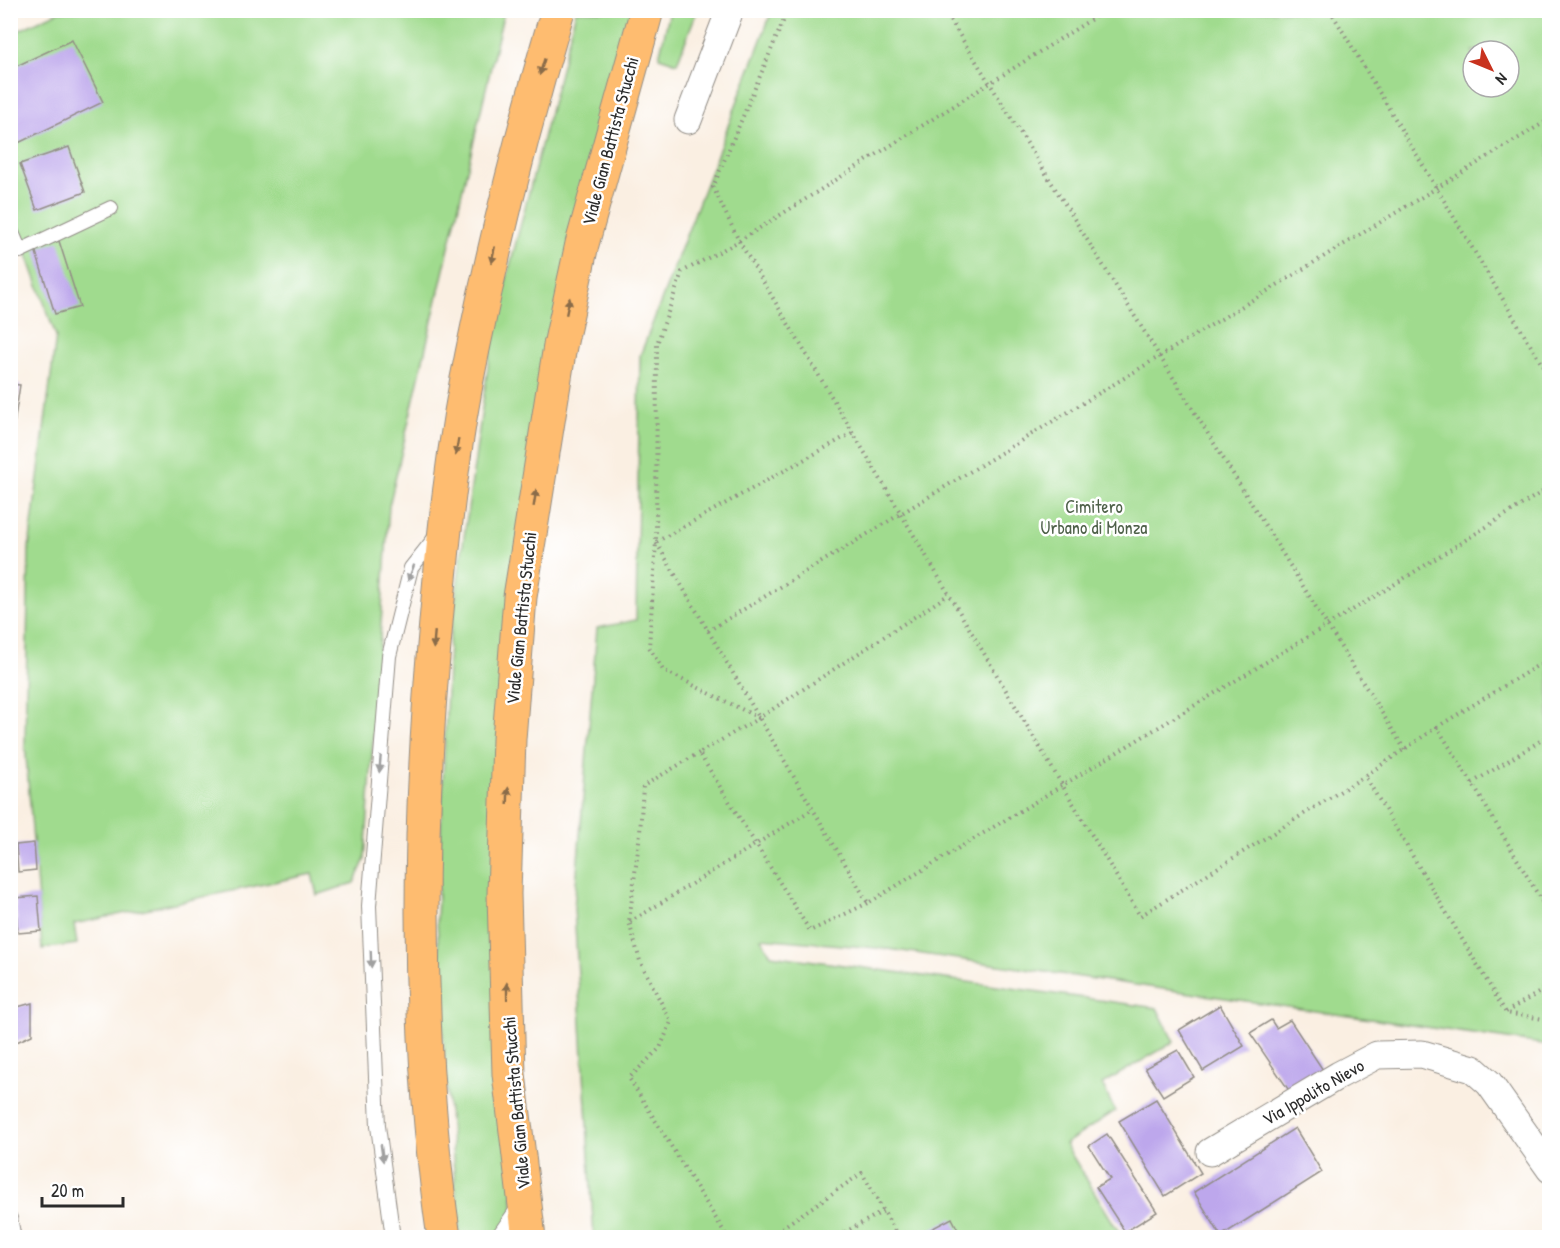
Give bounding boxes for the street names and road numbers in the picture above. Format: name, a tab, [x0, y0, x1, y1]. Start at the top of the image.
street label: Viale Gian Battista Stucchi	[575, 54, 645, 228]
street label: Viale Gian Battista Stucchi	[500, 530, 542, 706]
street label: Viale Gian Battista Stucchi	[496, 1016, 536, 1190]
street label: Via Ippolito Nievo	[1257, 1053, 1369, 1131]

